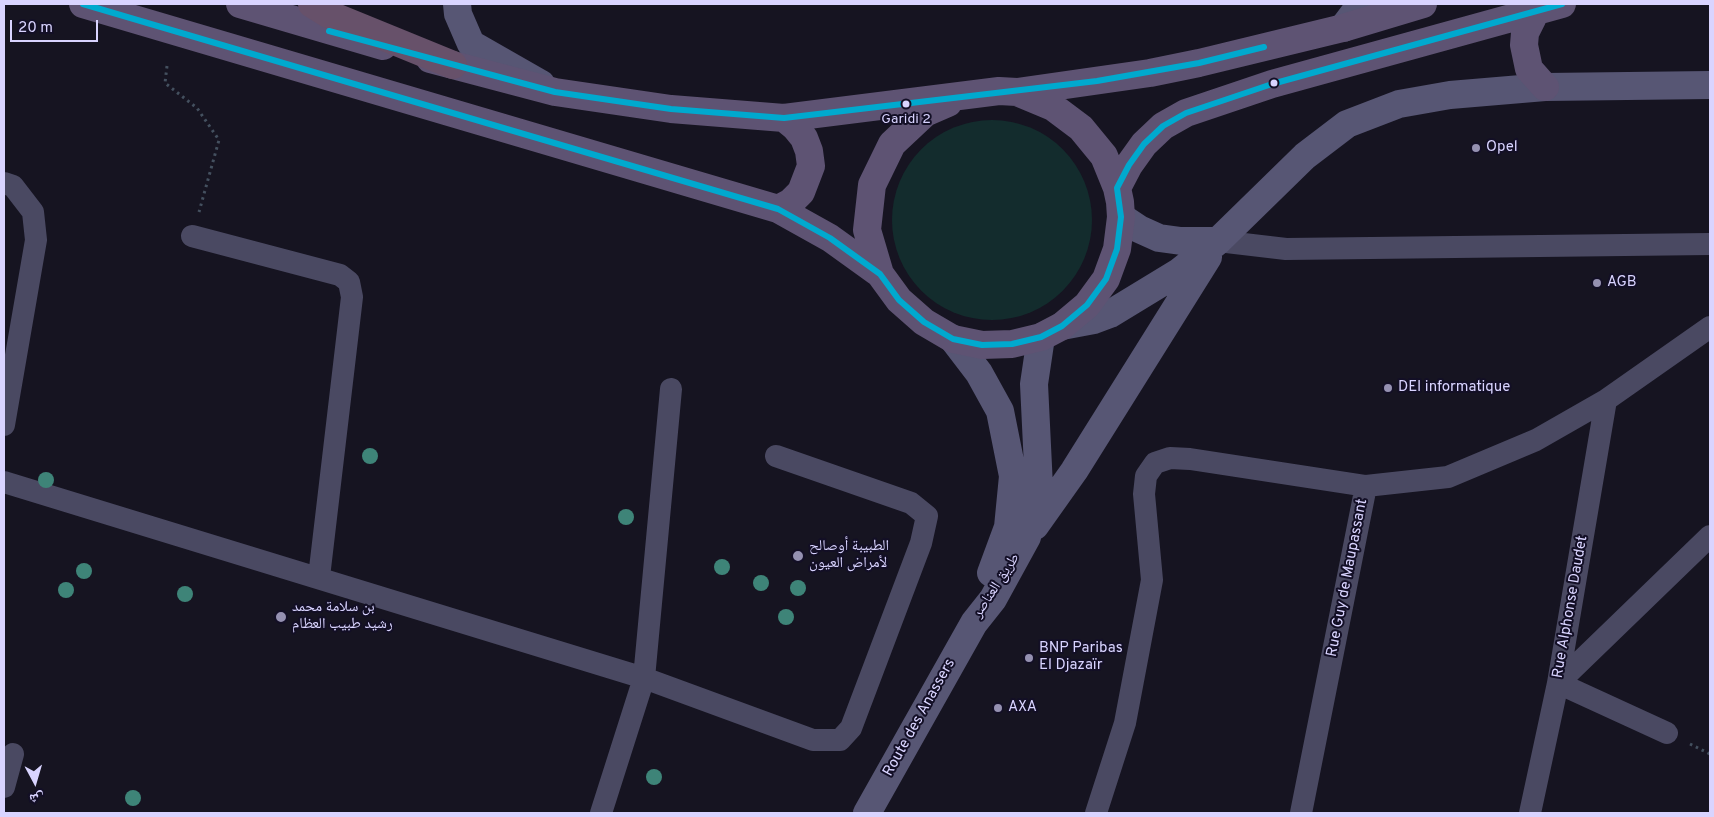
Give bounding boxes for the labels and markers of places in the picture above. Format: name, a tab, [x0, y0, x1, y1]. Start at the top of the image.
unlabelled marker	[1269, 78, 1279, 88]
marker: Garidi 2	[901, 99, 911, 109]
place label: Garidi 2	[881, 112, 931, 128]
place label: Opel	[1486, 139, 1518, 157]
marker: Opel	[1470, 142, 1482, 154]
place label: AGB	[1607, 274, 1637, 292]
marker: AGB	[1591, 277, 1603, 289]
place label: DEI informatique	[1398, 379, 1510, 397]
marker: DEI informatique	[1382, 382, 1394, 394]
place label: الطبيبة أوصالح لأمراض العيون	[809, 538, 889, 573]
marker: الطبيبة أوصالح لأمراض العيون	[791, 549, 805, 563]
place label: بن سلامة محمد رشيد طبيب العظام	[292, 599, 393, 634]
marker: بن سلامة محمد رشيد طبيب العظام	[274, 610, 288, 624]
place label: BNP Paribas El Djazaïr	[1039, 640, 1123, 675]
marker: BNP Paribas El Djazaïr	[1023, 652, 1035, 664]
place label: AXA	[1008, 699, 1037, 717]
marker: AXA	[992, 702, 1004, 714]

